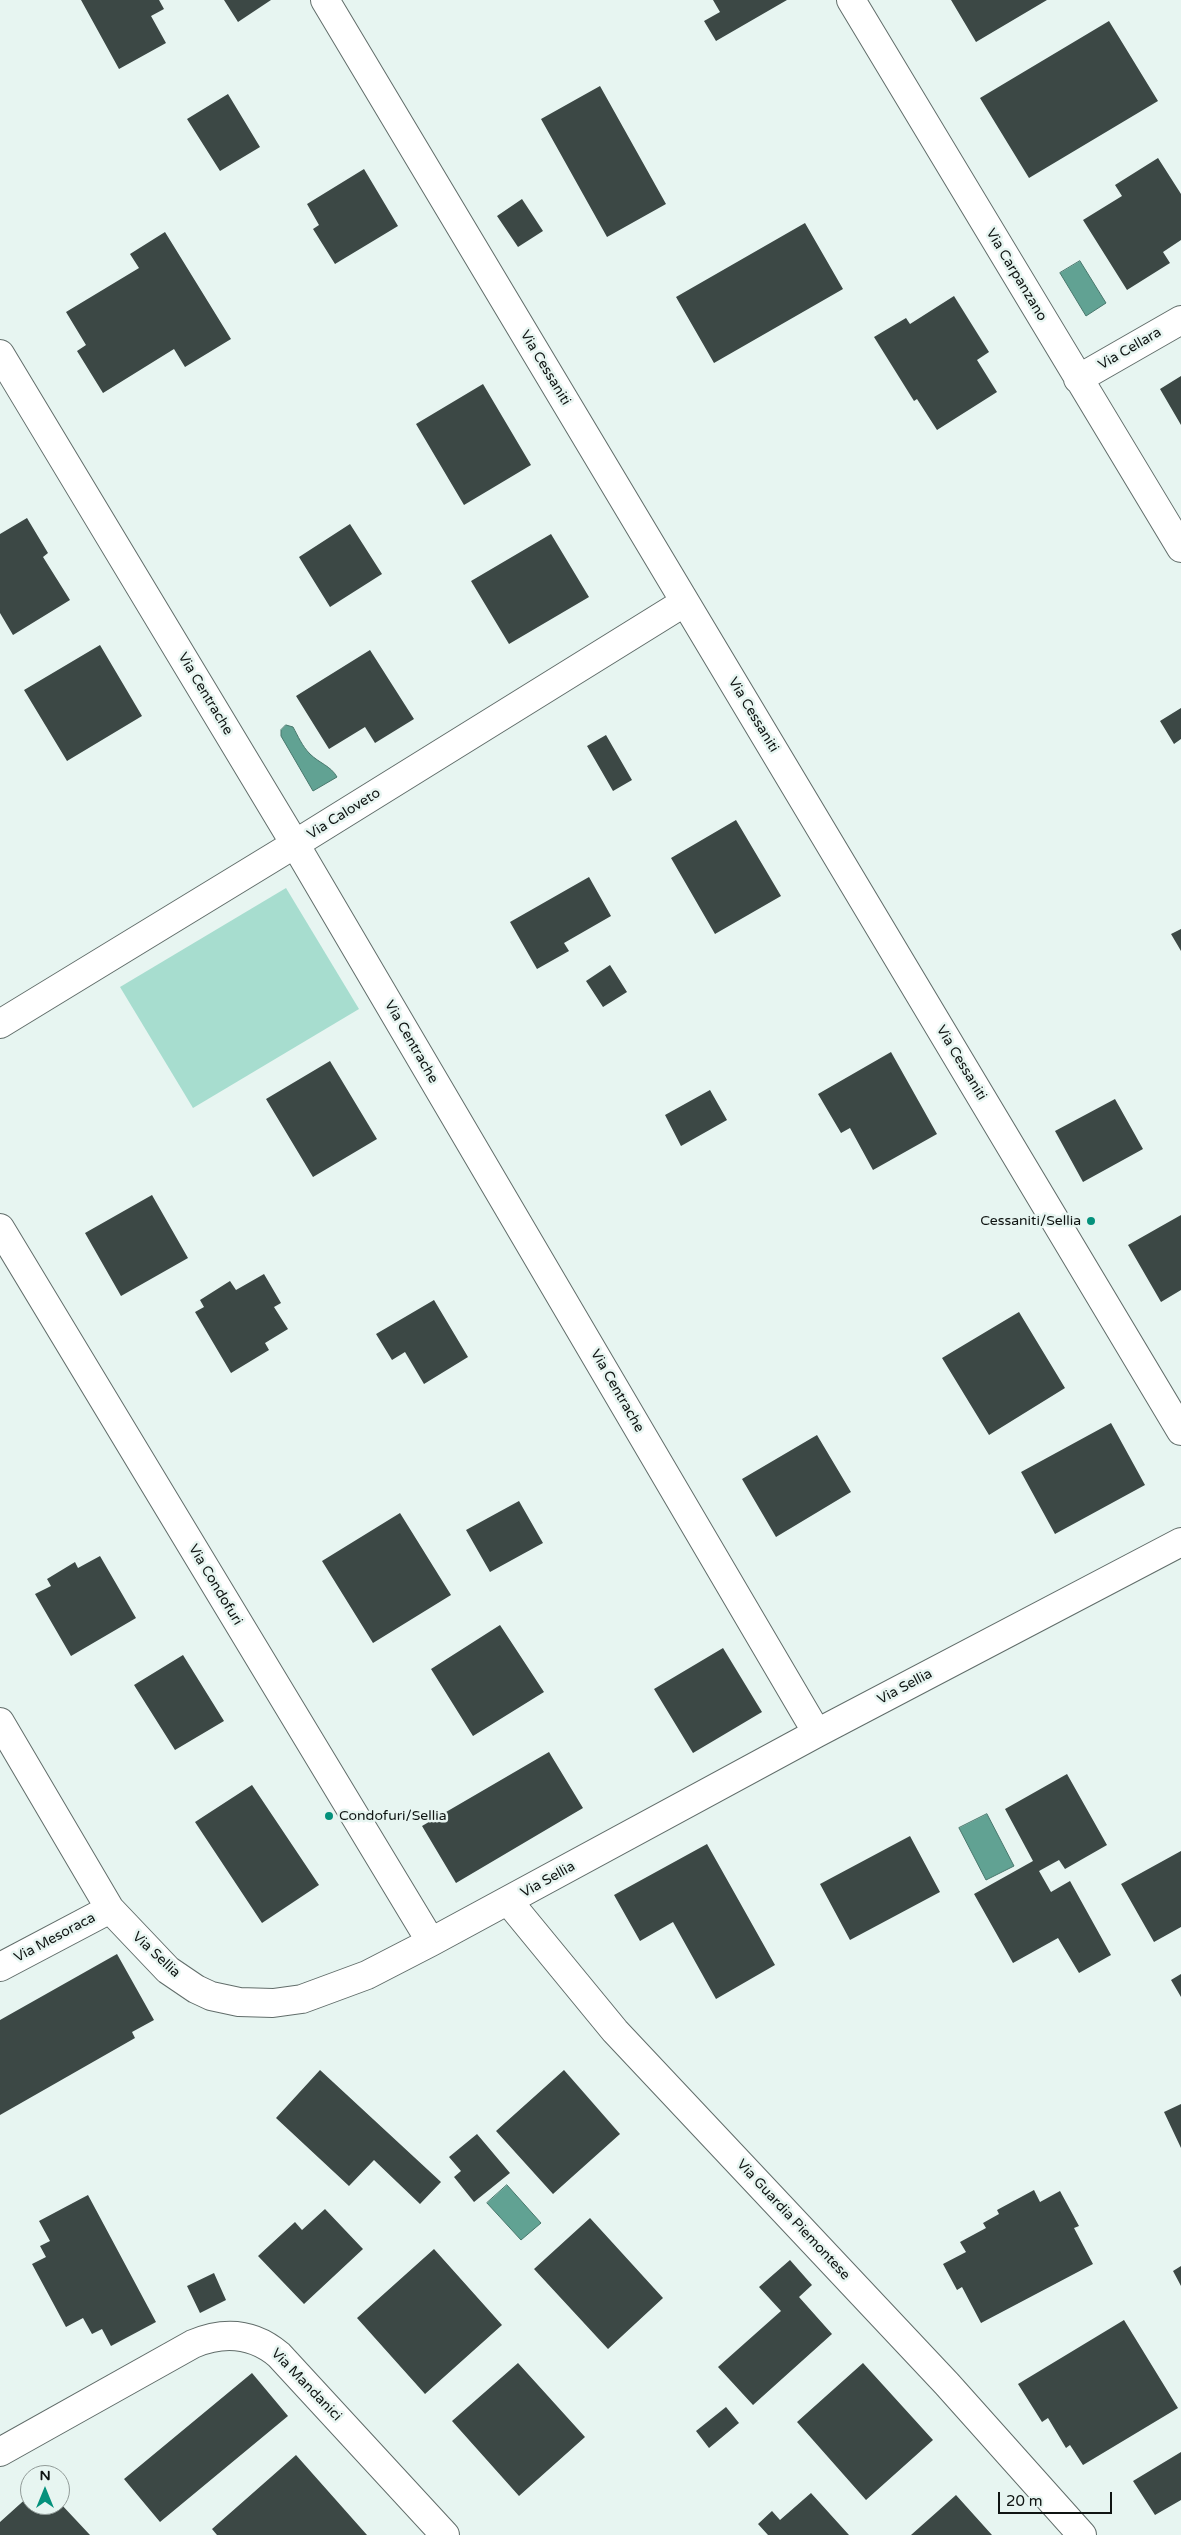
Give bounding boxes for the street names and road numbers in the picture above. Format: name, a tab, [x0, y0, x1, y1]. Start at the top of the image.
street label: Via Carpanzano	[982, 226, 1050, 324]
street label: Via Cellara	[1095, 324, 1165, 374]
street label: Via Cessaniti	[516, 328, 574, 408]
street label: Via Centrache	[174, 650, 236, 738]
street label: Via Cessaniti	[724, 675, 782, 755]
street label: Via Caloveto	[304, 785, 384, 843]
street label: Via Centrache	[381, 998, 441, 1086]
street label: Via Cessaniti	[932, 1023, 990, 1103]
street label: Via Centrache	[587, 1347, 647, 1435]
street label: Via Condofuri	[184, 1542, 246, 1628]
street label: Via Sellia	[875, 1666, 935, 1708]
street label: Via Sellia	[518, 1858, 578, 1902]
street label: Via Mesoraca	[11, 1910, 99, 1966]
street label: Via Sellia	[129, 1929, 183, 1981]
street label: Via Guardia Piemontese	[733, 2156, 853, 2284]
street label: Via Mandanici	[267, 2345, 345, 2425]

